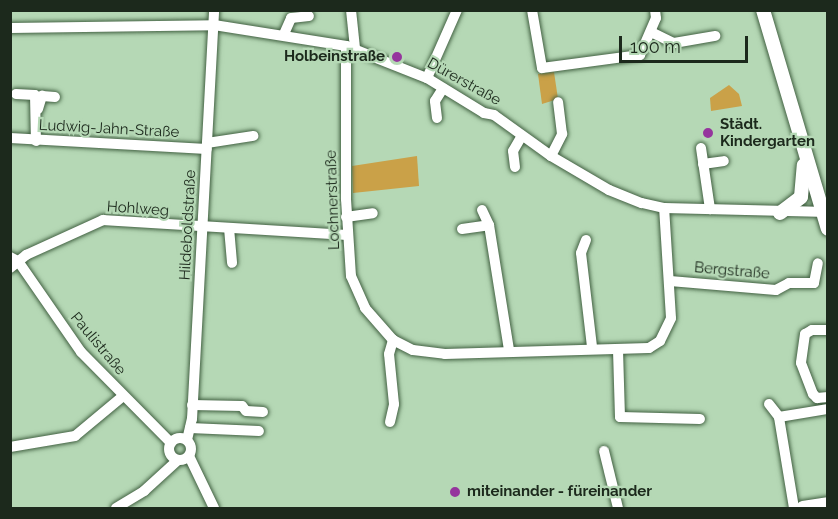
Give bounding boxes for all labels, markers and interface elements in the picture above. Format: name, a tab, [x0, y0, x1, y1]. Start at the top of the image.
scale bar	[622, 24, 751, 62]
text: 100 m	[630, 36, 681, 57]
place label: Holbeinstraße	[284, 48, 385, 66]
marker: Holbeinstraße	[390, 50, 404, 64]
street label: Dürerstraße	[424, 54, 504, 110]
place label: Städt. Kindergarten	[720, 115, 815, 150]
street label: Ludwig-Jahn-Straße	[38, 116, 180, 142]
marker: Städt. Kindergarten	[701, 126, 715, 140]
street label: Lochnerstraße	[322, 150, 344, 250]
street label: Hildeboldstraße	[176, 169, 200, 281]
street label: Hohlweg	[106, 198, 170, 220]
street label: Bergstraße	[693, 259, 771, 283]
street label: Paulistraße	[67, 309, 129, 379]
place label: miteinander - füreinander	[467, 483, 652, 501]
marker: miteinander - füreinander	[448, 485, 462, 499]

